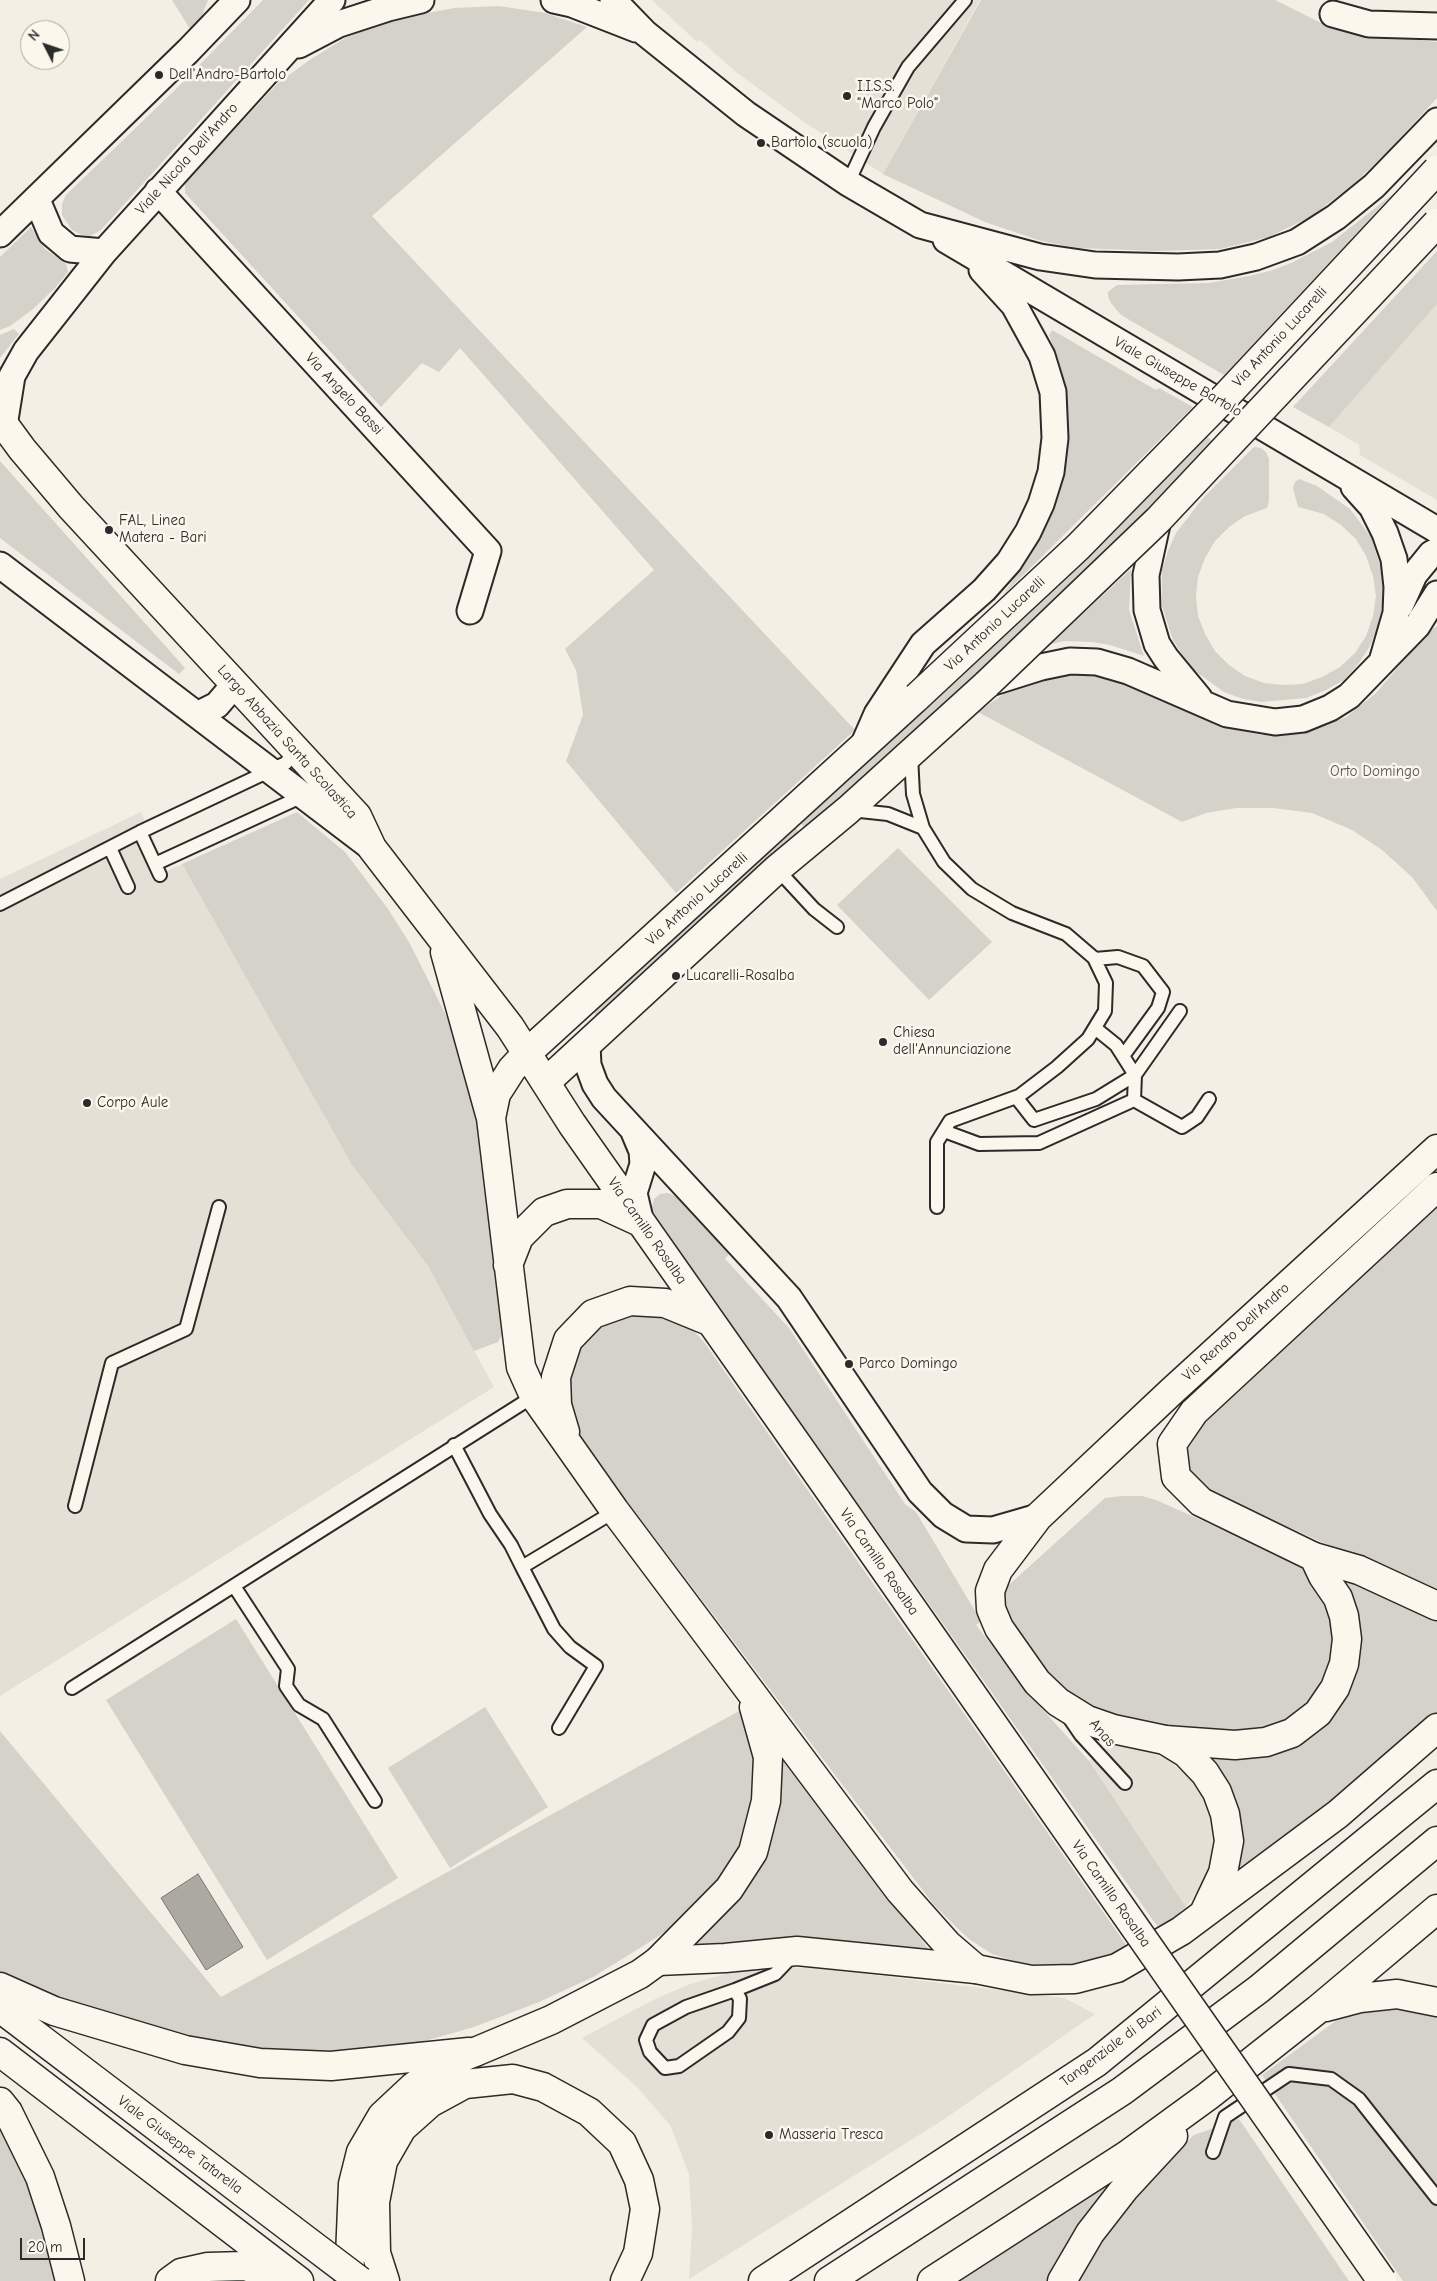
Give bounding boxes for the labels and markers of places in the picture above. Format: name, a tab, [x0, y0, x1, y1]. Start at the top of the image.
place label: Dell'Andro-Bartolo	[169, 66, 286, 84]
marker: Dell'Andro-Bartolo	[153, 69, 165, 81]
place label: I.I.S.S. "Marco Polo"	[857, 78, 938, 113]
marker: I.I.S.S. "Marco Polo"	[841, 90, 853, 102]
place label: Bartolo (scuola)	[771, 134, 872, 152]
marker: Bartolo (scuola)	[755, 137, 767, 149]
place label: FAL, Linea Matera - Bari	[119, 512, 207, 547]
marker: FAL, Linea Matera - Bari	[103, 524, 115, 536]
place label: Lucarelli-Rosalba	[686, 967, 795, 985]
marker: Lucarelli-Rosalba	[670, 970, 682, 982]
place label: Chiesa dell'Annunciazione	[893, 1024, 1011, 1059]
marker: Chiesa dell'Annunciazione	[877, 1036, 889, 1048]
place label: Corpo Aule	[97, 1094, 168, 1112]
marker: Corpo Aule	[81, 1097, 93, 1109]
place label: Parco Domingo	[859, 1355, 958, 1373]
marker: Parco Domingo	[843, 1358, 855, 1370]
place label: Masseria Tresca	[779, 2126, 884, 2144]
marker: Masseria Tresca	[763, 2129, 775, 2141]

